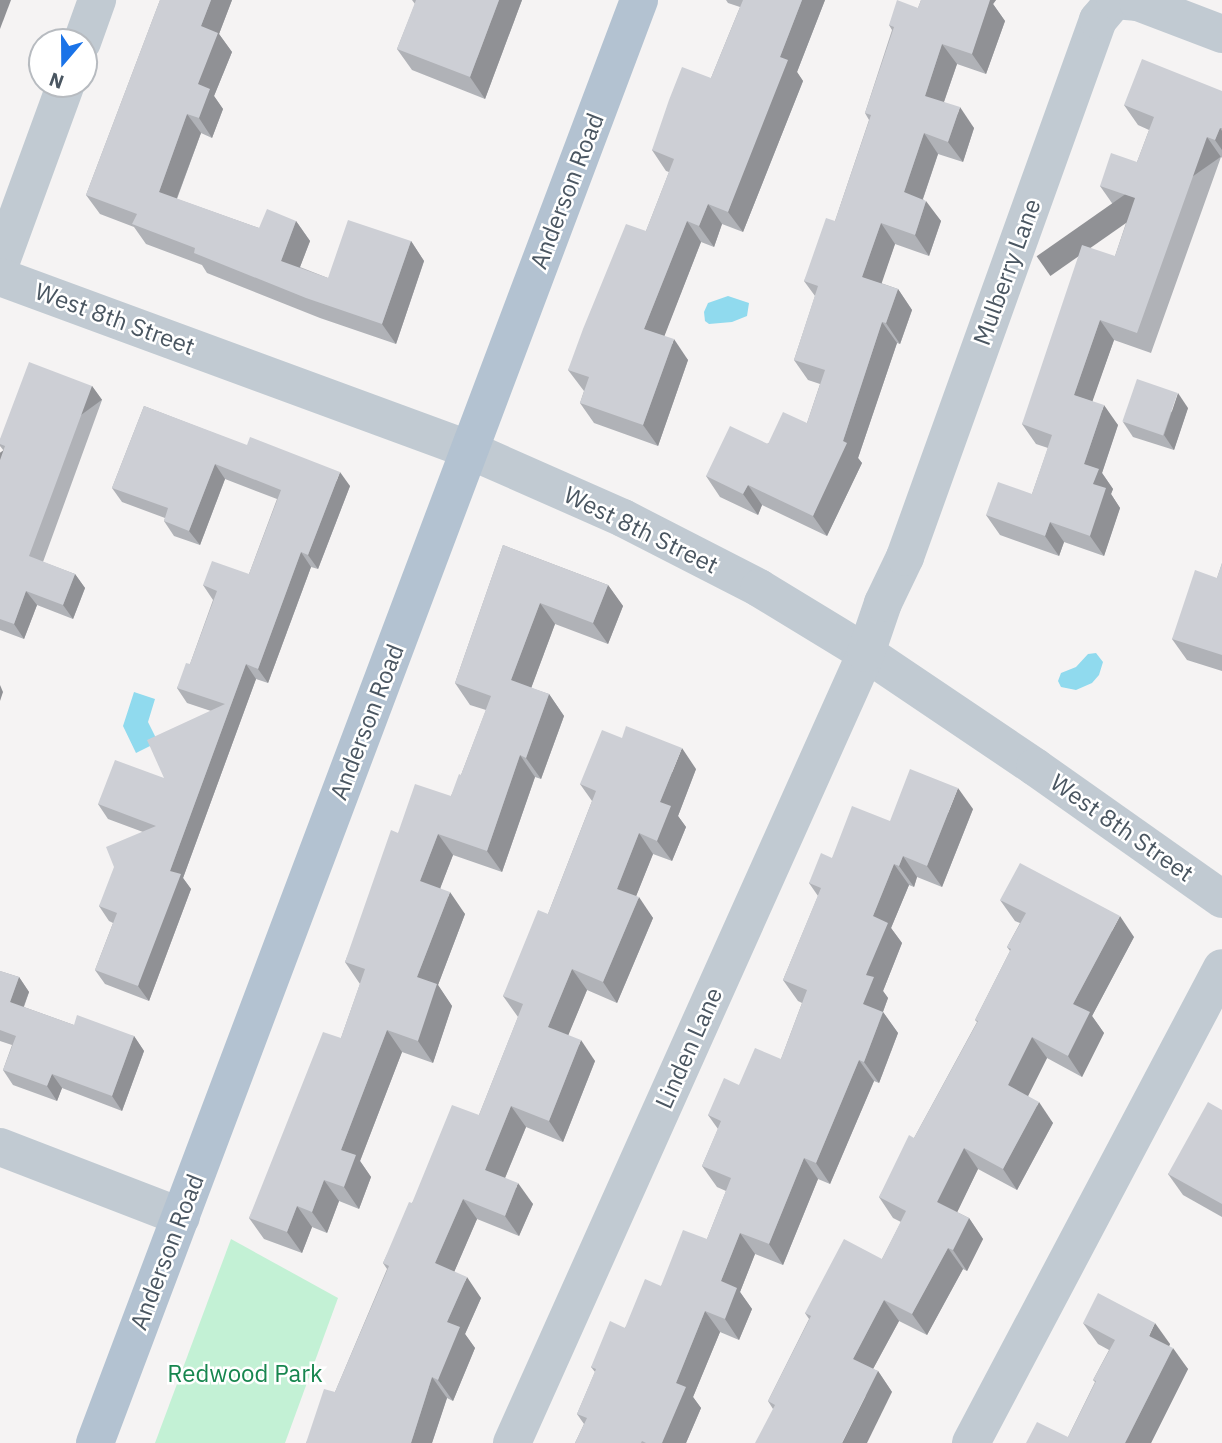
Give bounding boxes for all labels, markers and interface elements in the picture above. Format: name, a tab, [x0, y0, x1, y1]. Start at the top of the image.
north arrow	[28, 28, 98, 98]
text: N	[46, 67, 67, 94]
street label: Anderson Road	[524, 109, 610, 273]
street label: Mulberry Lane	[967, 195, 1047, 349]
street label: West 8th Street	[31, 277, 199, 361]
street label: West 8th Street	[559, 480, 723, 580]
street label: Anderson Road	[324, 640, 410, 804]
street label: West 8th Street	[1045, 768, 1199, 888]
street label: Linden Lane	[649, 983, 729, 1113]
street label: Anderson Road	[124, 1170, 210, 1334]
park label: Redwood Park	[167, 1360, 323, 1388]

